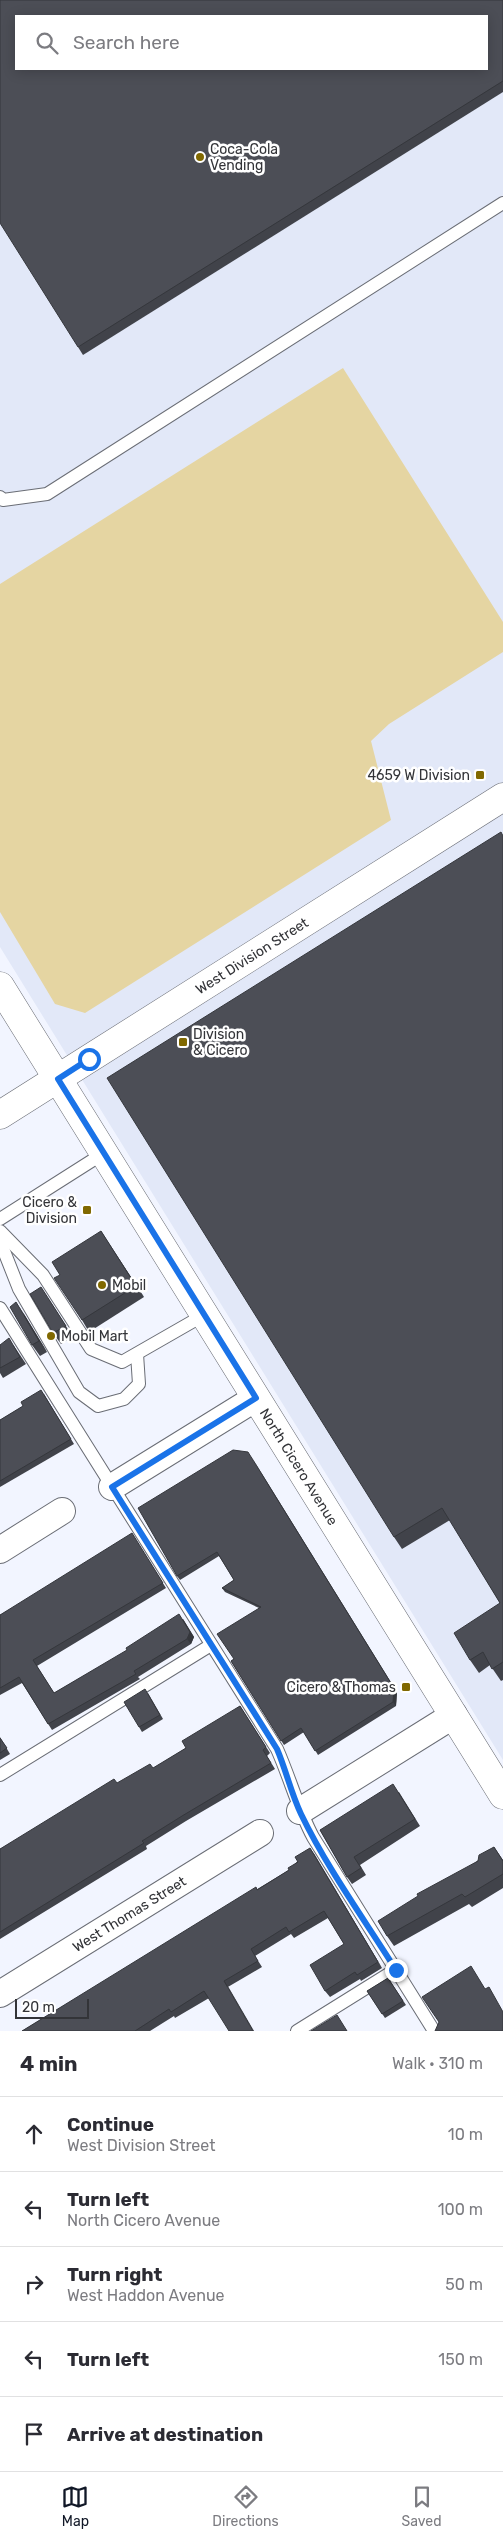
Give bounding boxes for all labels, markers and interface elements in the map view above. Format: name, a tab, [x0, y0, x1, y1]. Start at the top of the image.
search box	[15, 15, 488, 70]
icon: search	[33, 29, 61, 57]
text: Search here	[73, 31, 180, 54]
place label: Coca-Cola Vending	[210, 141, 278, 174]
marker: Coca-Cola Vending	[194, 151, 206, 163]
place label: 4659 W Division	[367, 767, 470, 784]
marker: 4659 W Division	[474, 769, 486, 781]
street label: West Division Street	[192, 914, 312, 998]
place label: Division & Cicero	[193, 1026, 248, 1059]
marker: Division & Cicero	[177, 1036, 189, 1048]
route start	[78, 1048, 101, 1071]
place label: Cicero & Division	[22, 1194, 77, 1227]
marker: Cicero & Division	[81, 1204, 93, 1216]
place label: Mobil	[112, 1277, 146, 1294]
marker: Mobil	[96, 1279, 108, 1291]
place label: Mobil Mart	[61, 1328, 129, 1345]
marker: Mobil Mart	[45, 1330, 57, 1342]
street label: North Cicero Avenue	[256, 1405, 342, 1528]
place label: Cicero & Thomas	[287, 1679, 396, 1696]
marker: Cicero & Thomas	[400, 1681, 412, 1693]
street label: West Thomas Street	[69, 1872, 189, 1955]
route end	[385, 1959, 408, 1982]
scale bar	[15, 1996, 89, 2019]
text: 20 m	[22, 1999, 55, 2016]
text: 4 min	[20, 2051, 78, 2076]
text: Walk · 310 m	[392, 2054, 483, 2073]
text: Continue	[67, 2113, 154, 2136]
icon: ahead	[20, 2120, 48, 2148]
text: 10 m	[448, 2125, 483, 2144]
text: West Division Street	[67, 2136, 216, 2155]
text: Turn left	[67, 2188, 149, 2211]
icon: left	[20, 2195, 48, 2223]
text: 100 m	[438, 2200, 483, 2219]
text: North Cicero Avenue	[67, 2211, 220, 2230]
text: Turn right	[67, 2263, 162, 2286]
icon: right	[20, 2270, 48, 2298]
text: 50 m	[445, 2275, 483, 2294]
text: West Haddon Avenue	[67, 2286, 224, 2305]
icon: left	[20, 2345, 48, 2373]
text: Turn left	[67, 2348, 149, 2371]
text: 150 m	[438, 2350, 483, 2369]
icon: arrive	[20, 2420, 48, 2448]
text: Arrive at destination	[67, 2423, 263, 2446]
tab: Map	[61, 2483, 89, 2530]
tab: Directions	[212, 2483, 279, 2530]
tab: Saved	[402, 2483, 442, 2530]

